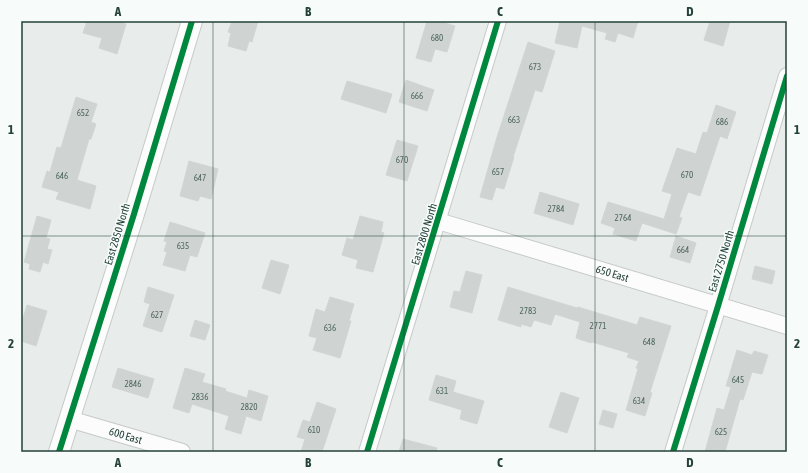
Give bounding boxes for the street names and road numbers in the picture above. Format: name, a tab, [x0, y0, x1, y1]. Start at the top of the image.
street label: East 2850 North	[102, 202, 132, 266]
street label: East 2800 North	[409, 202, 439, 266]
street label: East 2750 North	[706, 229, 736, 293]
street label: 650 East	[594, 263, 630, 284]
street label: 600 East	[108, 425, 144, 446]

